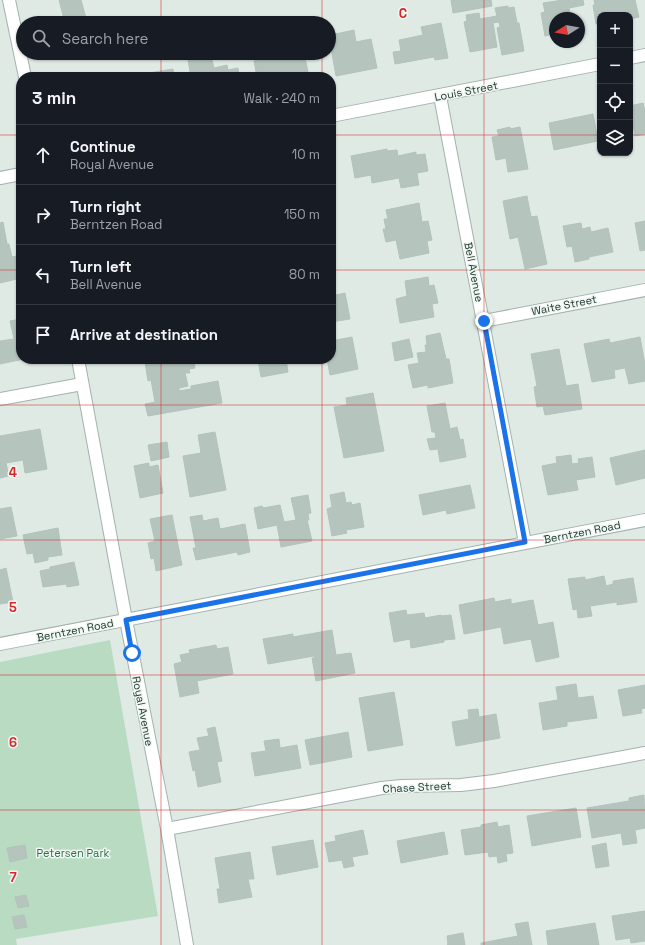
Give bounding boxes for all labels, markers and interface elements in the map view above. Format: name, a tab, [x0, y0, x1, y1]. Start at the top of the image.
text: C	[399, 5, 407, 22]
north arrow	[549, 12, 585, 48]
map controls	[597, 12, 633, 156]
button: +	[597, 12, 633, 48]
search box	[16, 16, 336, 60]
icon: search	[30, 27, 52, 49]
text: Search here	[62, 29, 148, 48]
button: −	[597, 48, 633, 84]
street label: Louis Street	[433, 78, 499, 104]
button: locate	[597, 84, 633, 120]
text: 3 min	[32, 87, 76, 109]
text: Walk · 240 m	[244, 90, 320, 107]
button: layers	[597, 120, 633, 156]
text: Continue	[70, 137, 136, 156]
icon: ahead	[32, 144, 54, 166]
text: 10 m	[292, 146, 320, 163]
text: Royal Avenue	[70, 156, 154, 173]
text: Turn right	[70, 197, 141, 216]
icon: right	[32, 204, 54, 226]
text: 150 m	[284, 206, 320, 223]
text: Berntzen Road	[70, 216, 162, 233]
street label: Bell Avenue	[461, 241, 487, 303]
text: Turn left	[70, 257, 132, 276]
icon: left	[32, 264, 54, 286]
text: 80 m	[289, 266, 320, 283]
text: Bell Avenue	[70, 276, 142, 293]
street label: Waite Street	[530, 292, 598, 318]
route end	[475, 312, 493, 330]
icon: arrive	[32, 324, 54, 346]
text: Arrive at destination	[70, 325, 218, 344]
text: 4	[9, 464, 17, 481]
street label: Berntzen Road	[542, 518, 622, 546]
text: 5	[9, 599, 17, 616]
street label: Berntzen Road	[35, 616, 115, 644]
route start	[123, 644, 141, 662]
street label: Royal Avenue	[129, 675, 157, 747]
text: 6	[9, 734, 17, 751]
street label: Chase Street	[382, 778, 452, 796]
park label: Petersen Park	[37, 846, 110, 860]
text: 7	[9, 869, 17, 886]

